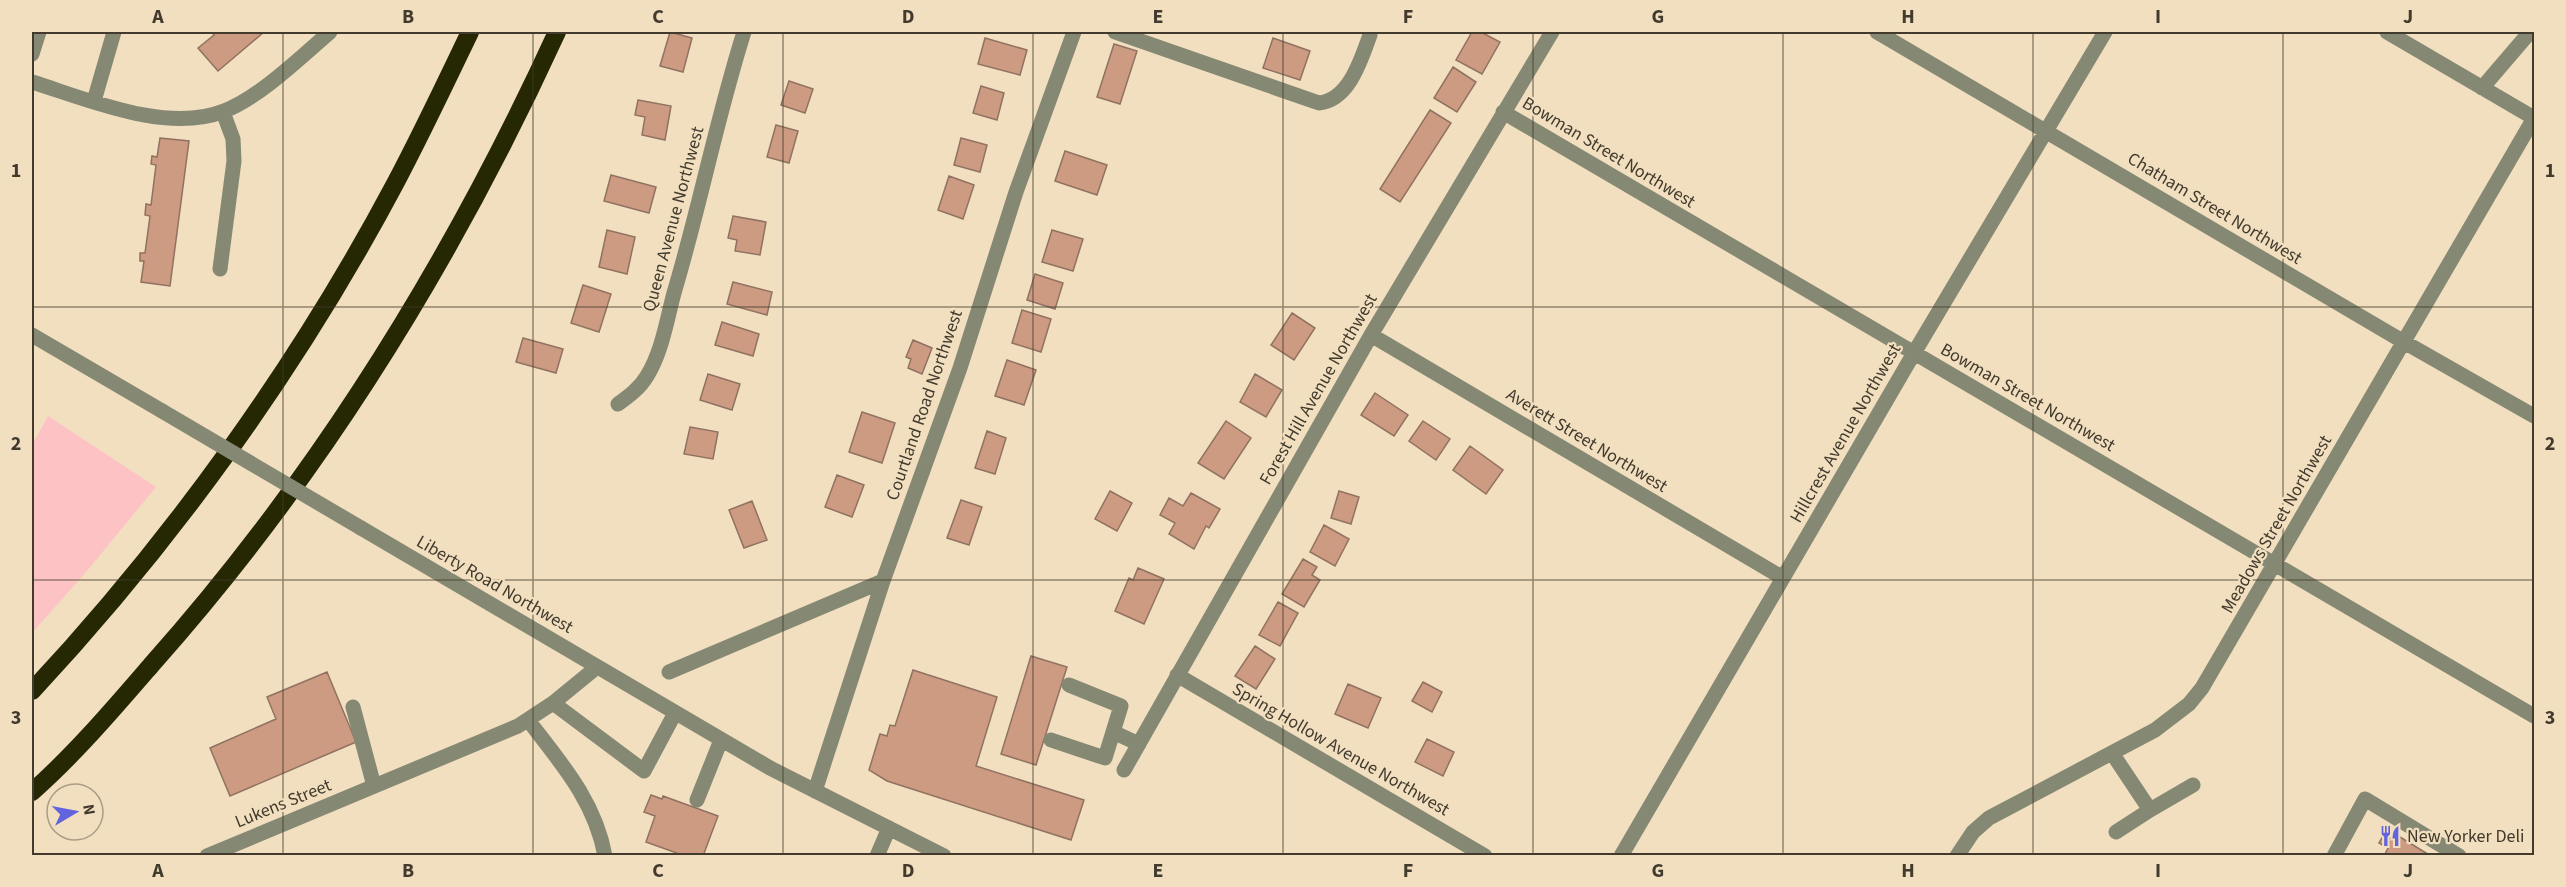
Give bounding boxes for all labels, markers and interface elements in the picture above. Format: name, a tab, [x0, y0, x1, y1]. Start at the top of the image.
text: A	[151, 3, 164, 31]
text: B	[402, 3, 414, 31]
text: C	[652, 3, 664, 31]
text: D	[902, 3, 914, 31]
text: E	[1153, 3, 1163, 31]
text: F	[1403, 3, 1413, 31]
text: G	[1652, 3, 1664, 31]
text: H	[1901, 3, 1915, 31]
text: I	[2155, 3, 2161, 31]
text: J	[2403, 3, 2413, 31]
street label: Bowman Street Northwest	[1517, 91, 1700, 214]
street label: Queen Avenue Northwest	[637, 124, 710, 314]
street label: Chatham Street Northwest	[2123, 146, 2307, 271]
text: 1	[11, 157, 21, 185]
text: 1	[2545, 157, 2555, 185]
street label: Forest Hill Avenue Northwest	[1253, 289, 1383, 489]
street label: Courtland Road Northwest	[880, 306, 969, 504]
street label: Bowman Street Northwest	[1936, 337, 2120, 458]
street label: Hillcrest Avenue Northwest	[1784, 339, 1907, 527]
street label: Averett Street Northwest	[1501, 382, 1672, 499]
text: 2	[11, 430, 21, 458]
text: 2	[2545, 430, 2555, 458]
street label: Meadows Street Northwest	[2215, 431, 2338, 618]
street label: Liberty Road Northwest	[412, 529, 578, 640]
street label: Spring Hollow Avenue Northwest	[1227, 677, 1454, 822]
text: 3	[11, 704, 21, 732]
text: 3	[2545, 704, 2555, 732]
street label: Lukens Street	[231, 773, 335, 834]
north arrow	[45, 782, 105, 842]
text: N	[77, 802, 101, 817]
restaurant icon: New Yorker Deli	[2378, 824, 2402, 848]
place label: New Yorker Deli	[2407, 824, 2524, 849]
text: A	[151, 857, 164, 885]
text: B	[402, 857, 414, 885]
text: C	[652, 857, 664, 885]
text: D	[902, 857, 914, 885]
text: E	[1153, 857, 1163, 885]
text: F	[1403, 857, 1413, 885]
text: G	[1652, 857, 1664, 885]
text: H	[1901, 857, 1915, 885]
text: I	[2155, 857, 2161, 885]
text: J	[2403, 857, 2413, 885]

